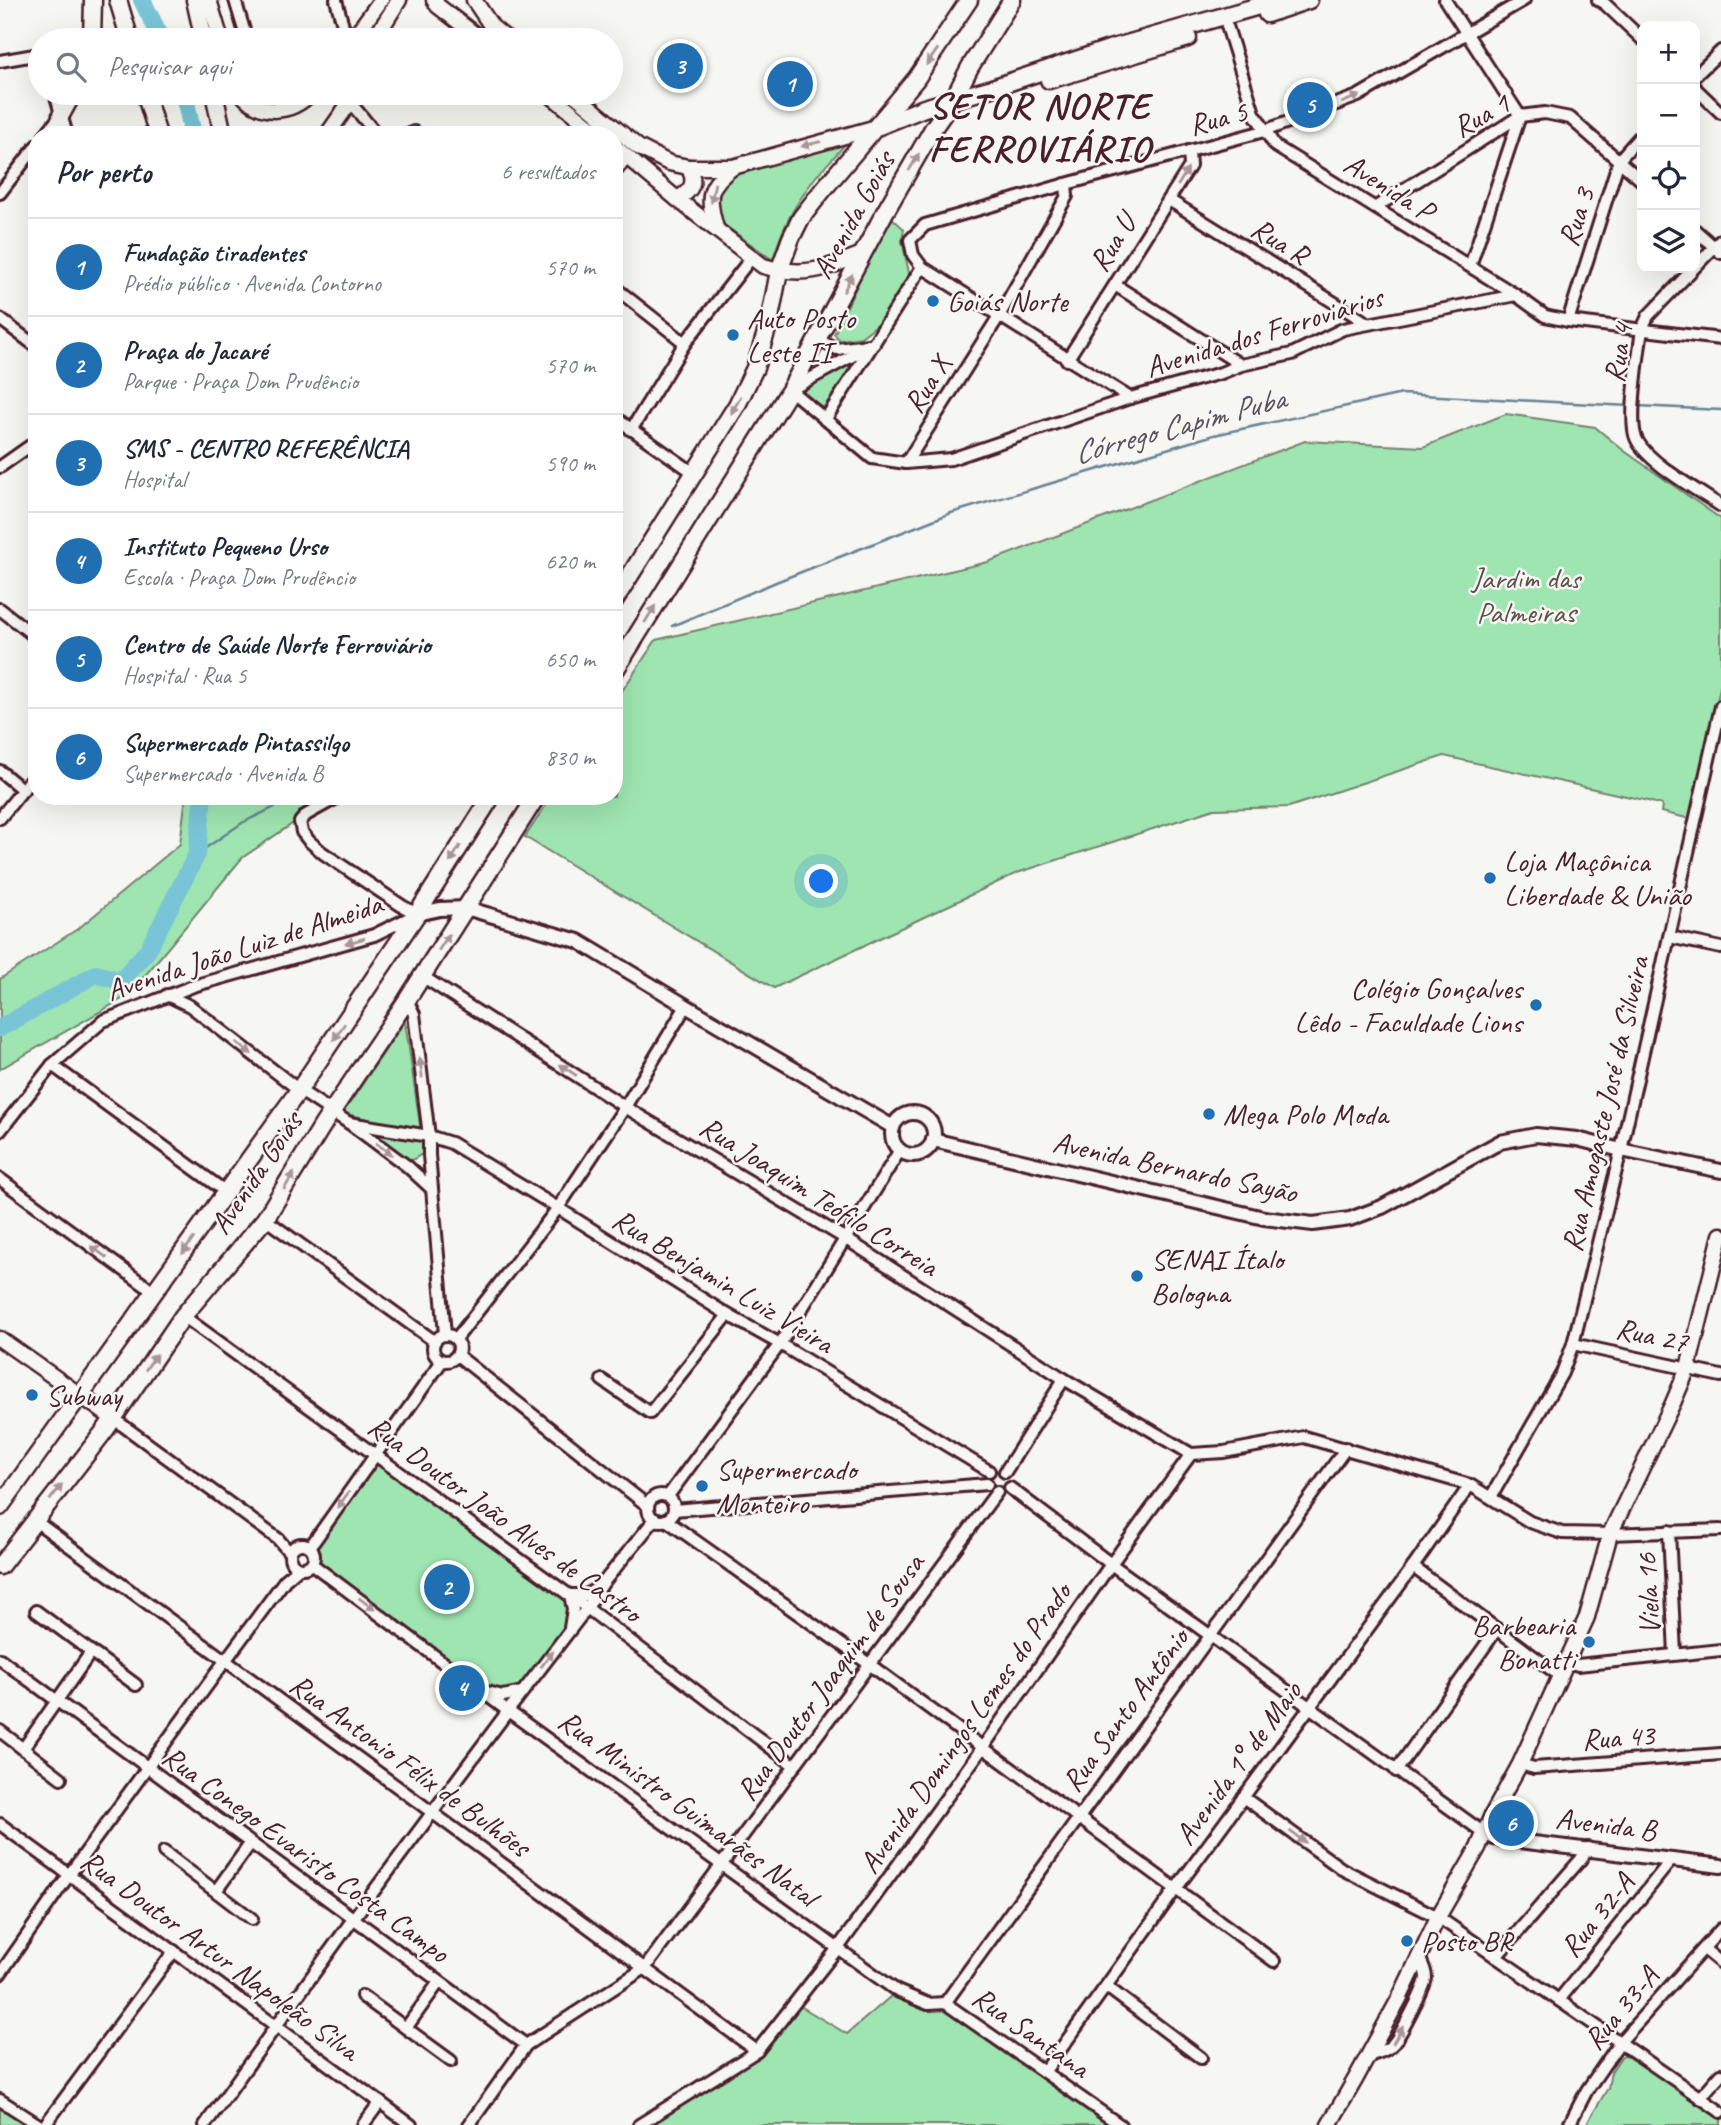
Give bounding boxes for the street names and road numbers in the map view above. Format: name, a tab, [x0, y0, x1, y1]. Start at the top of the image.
street label: Rua 1	[1446, 83, 1517, 146]
street label: Rua 5	[1185, 92, 1253, 144]
street label: Avenida Goiás	[803, 142, 905, 285]
street label: Avenida P	[1337, 145, 1444, 231]
street label: Rua 3	[1549, 181, 1604, 251]
street label: Rua U	[1080, 203, 1147, 279]
street label: Rua R	[1244, 209, 1318, 275]
street label: Avenida dos Ferroviários	[1141, 277, 1390, 386]
street label: Rua 4	[1595, 318, 1642, 385]
street label: Rua X	[895, 346, 961, 420]
street label: Avenida João Luiz de Almeida	[101, 884, 388, 1010]
street label: Rua Amogaste José da Silveira	[1553, 951, 1658, 1255]
street label: Avenida Goiás	[201, 1102, 312, 1241]
street label: Rua Joaquim Teófilo Correia	[693, 1107, 947, 1286]
street label: Avenida Bernardo Sayão	[1050, 1123, 1302, 1212]
street label: Rua Benjamin Luiz Vieira	[606, 1200, 842, 1363]
street label: Rua 27	[1613, 1309, 1693, 1361]
street label: Rua Doutor João Alves de Castro	[361, 1407, 652, 1633]
street label: Rua Doutor Joaquim de Sousa	[727, 1544, 934, 1808]
street label: Viela 16	[1627, 1551, 1669, 1636]
street label: Avenida Domingos Lemes do Prado	[850, 1573, 1082, 1881]
street label: Rua Santo Antônio	[1053, 1618, 1199, 1799]
street label: Rua Antonio Félix de Bulhões	[282, 1665, 540, 1867]
street label: Avenida 1° de Maio	[1166, 1673, 1311, 1852]
street label: Rua Ministro Guimarães Natal	[551, 1701, 829, 1918]
street label: Rua 43	[1580, 1715, 1658, 1758]
street label: Rua Conego Evaristo Costa Campo	[155, 1737, 458, 1972]
street label: Avenida B	[1554, 1799, 1661, 1849]
street label: Rua Doutor Artur Napoleão Silva	[74, 1841, 369, 2070]
street label: Rua 32-A	[1552, 1864, 1644, 1965]
street label: Rua 33-A	[1575, 1957, 1668, 2058]
street label: Rua Santana	[965, 1978, 1099, 2087]

